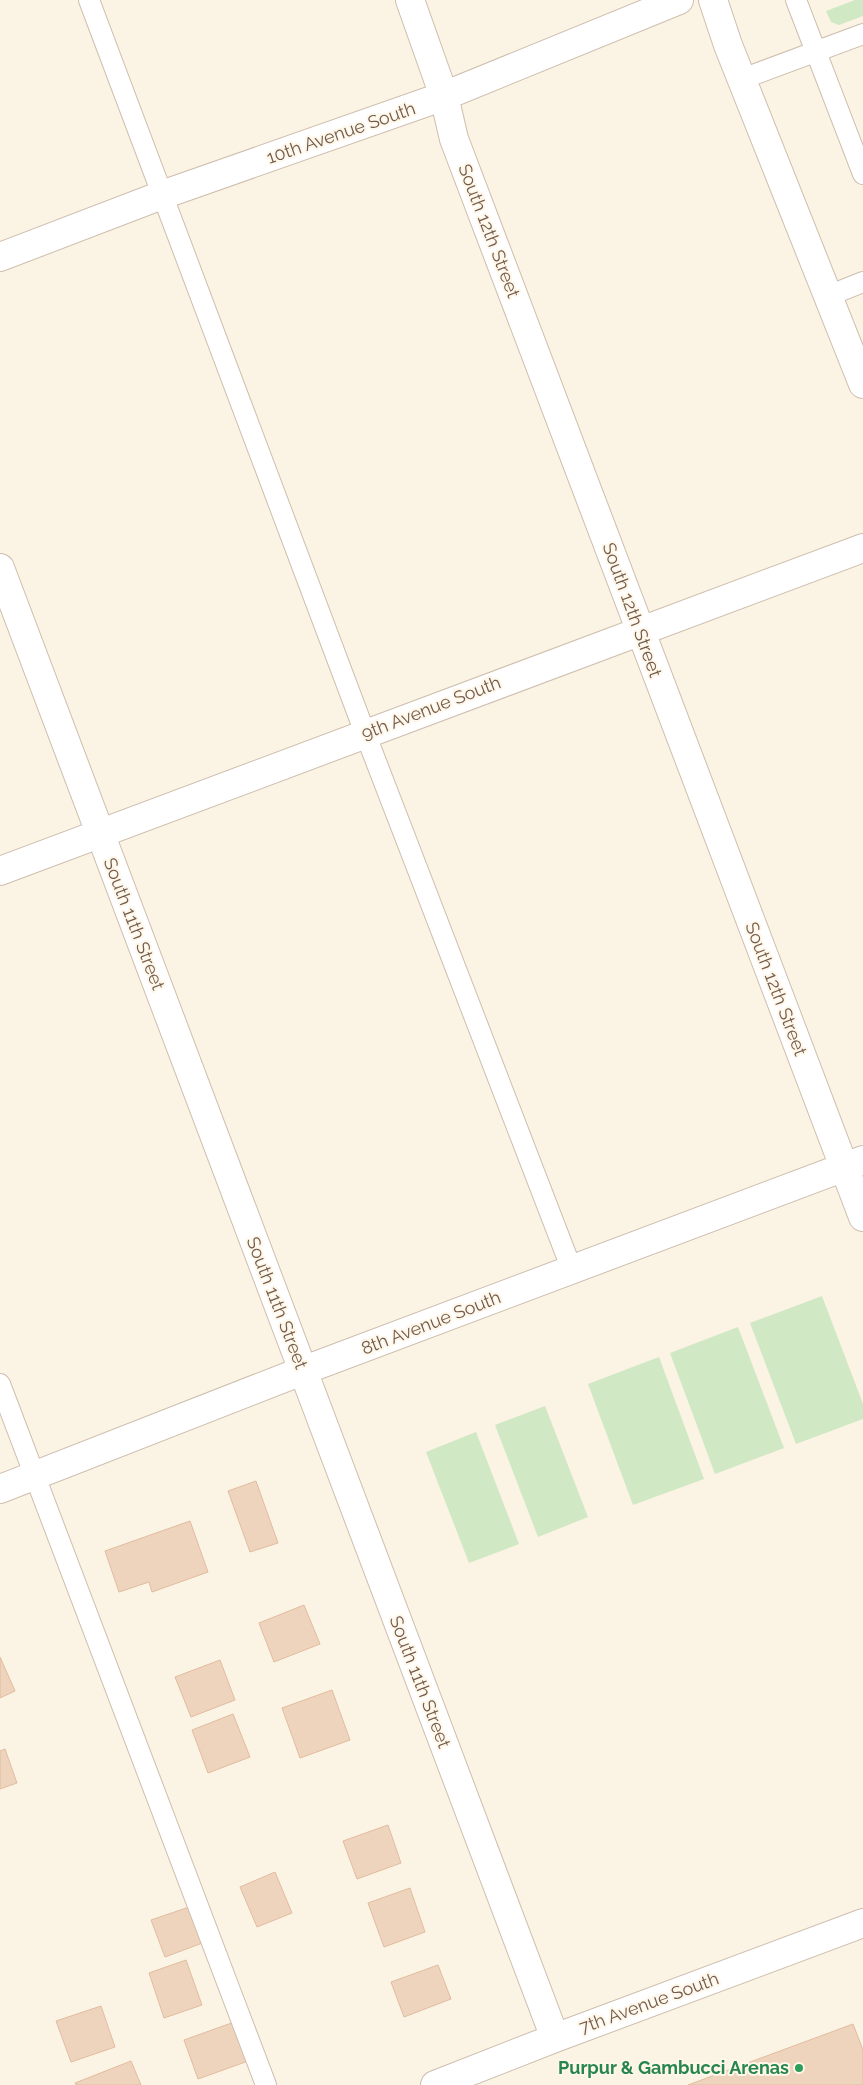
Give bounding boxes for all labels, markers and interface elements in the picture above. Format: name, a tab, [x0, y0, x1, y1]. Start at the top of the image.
street label: 10th Avenue South	[264, 97, 418, 168]
street label: South 12th Street	[454, 161, 525, 301]
street label: South 12th Street	[598, 540, 667, 680]
street label: 9th Avenue South	[358, 671, 504, 744]
street label: South 11th Street	[100, 855, 169, 993]
street label: South 12th Street	[741, 919, 812, 1059]
street label: South 11th Street	[243, 1234, 312, 1372]
street label: 8th Avenue South	[358, 1286, 504, 1359]
street label: South 11th Street	[386, 1613, 455, 1751]
street label: 7th Avenue South	[576, 1968, 721, 2038]
place label: Purpur & Gambucci Arenas	[558, 2057, 789, 2078]
marker: Purpur & Gambucci Arenas	[793, 2062, 805, 2074]

